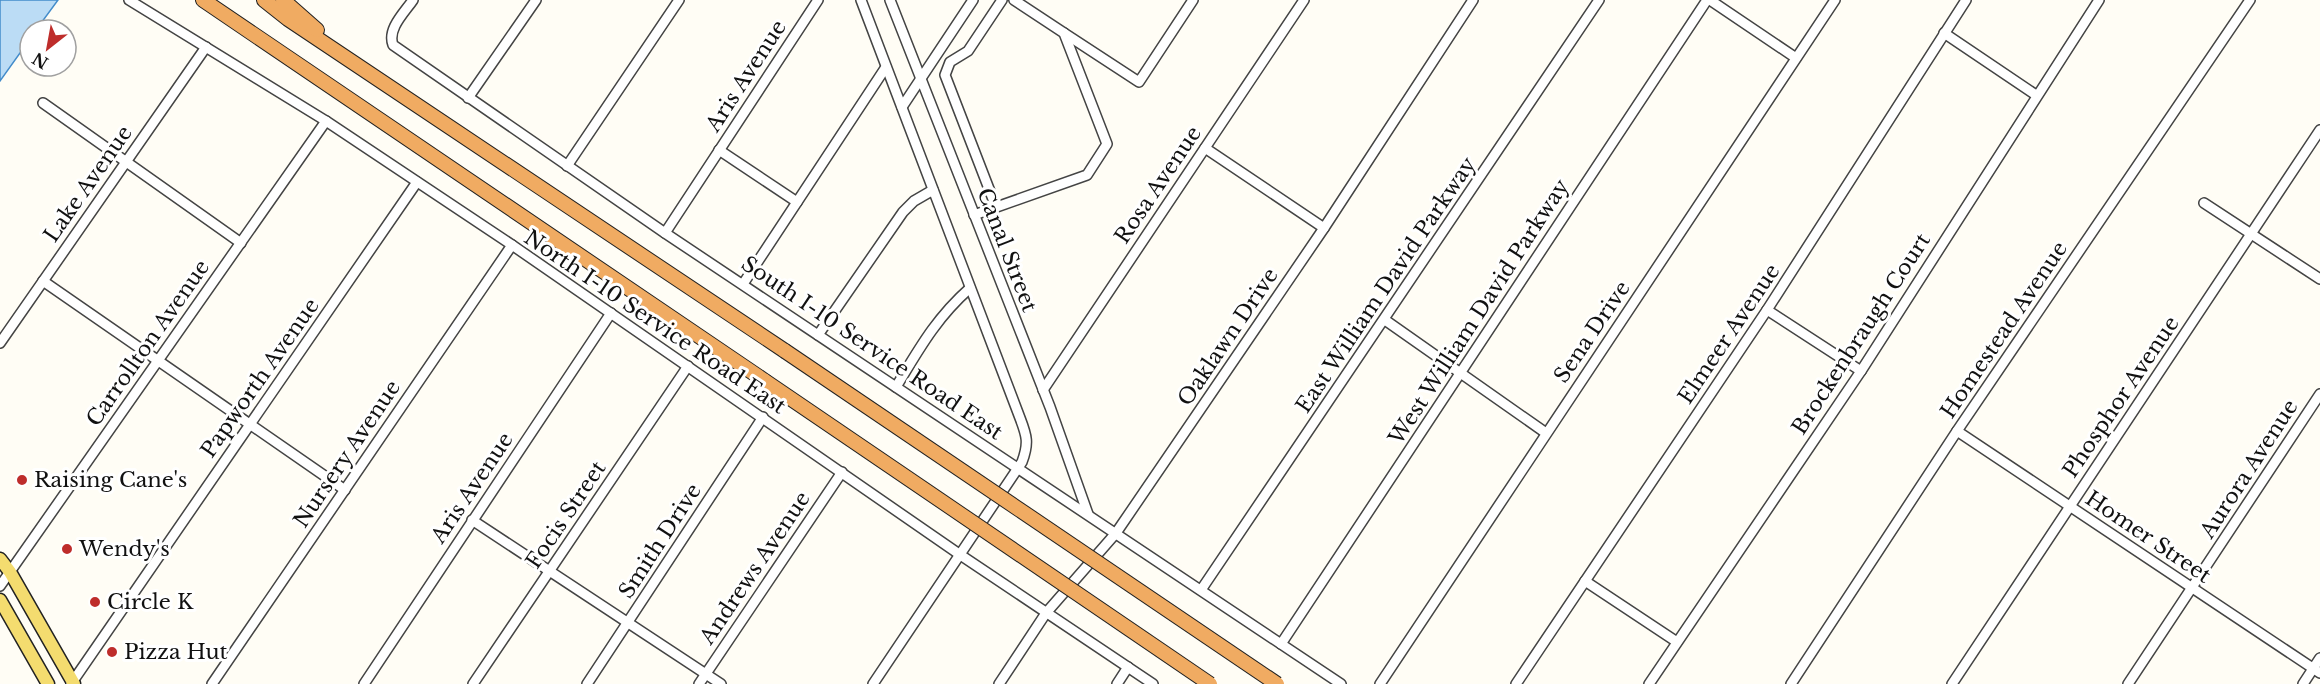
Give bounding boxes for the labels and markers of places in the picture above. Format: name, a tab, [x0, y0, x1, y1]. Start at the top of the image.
place label: Raising Cane's	[34, 467, 187, 493]
marker: Raising Cane's	[15, 473, 29, 487]
place label: Wendy's	[78, 536, 170, 562]
marker: Wendy's	[60, 542, 74, 556]
place label: Circle K	[107, 589, 194, 615]
marker: Circle K	[88, 595, 102, 609]
place label: Pizza Hut	[124, 639, 227, 665]
marker: Pizza Hut	[105, 645, 119, 659]

